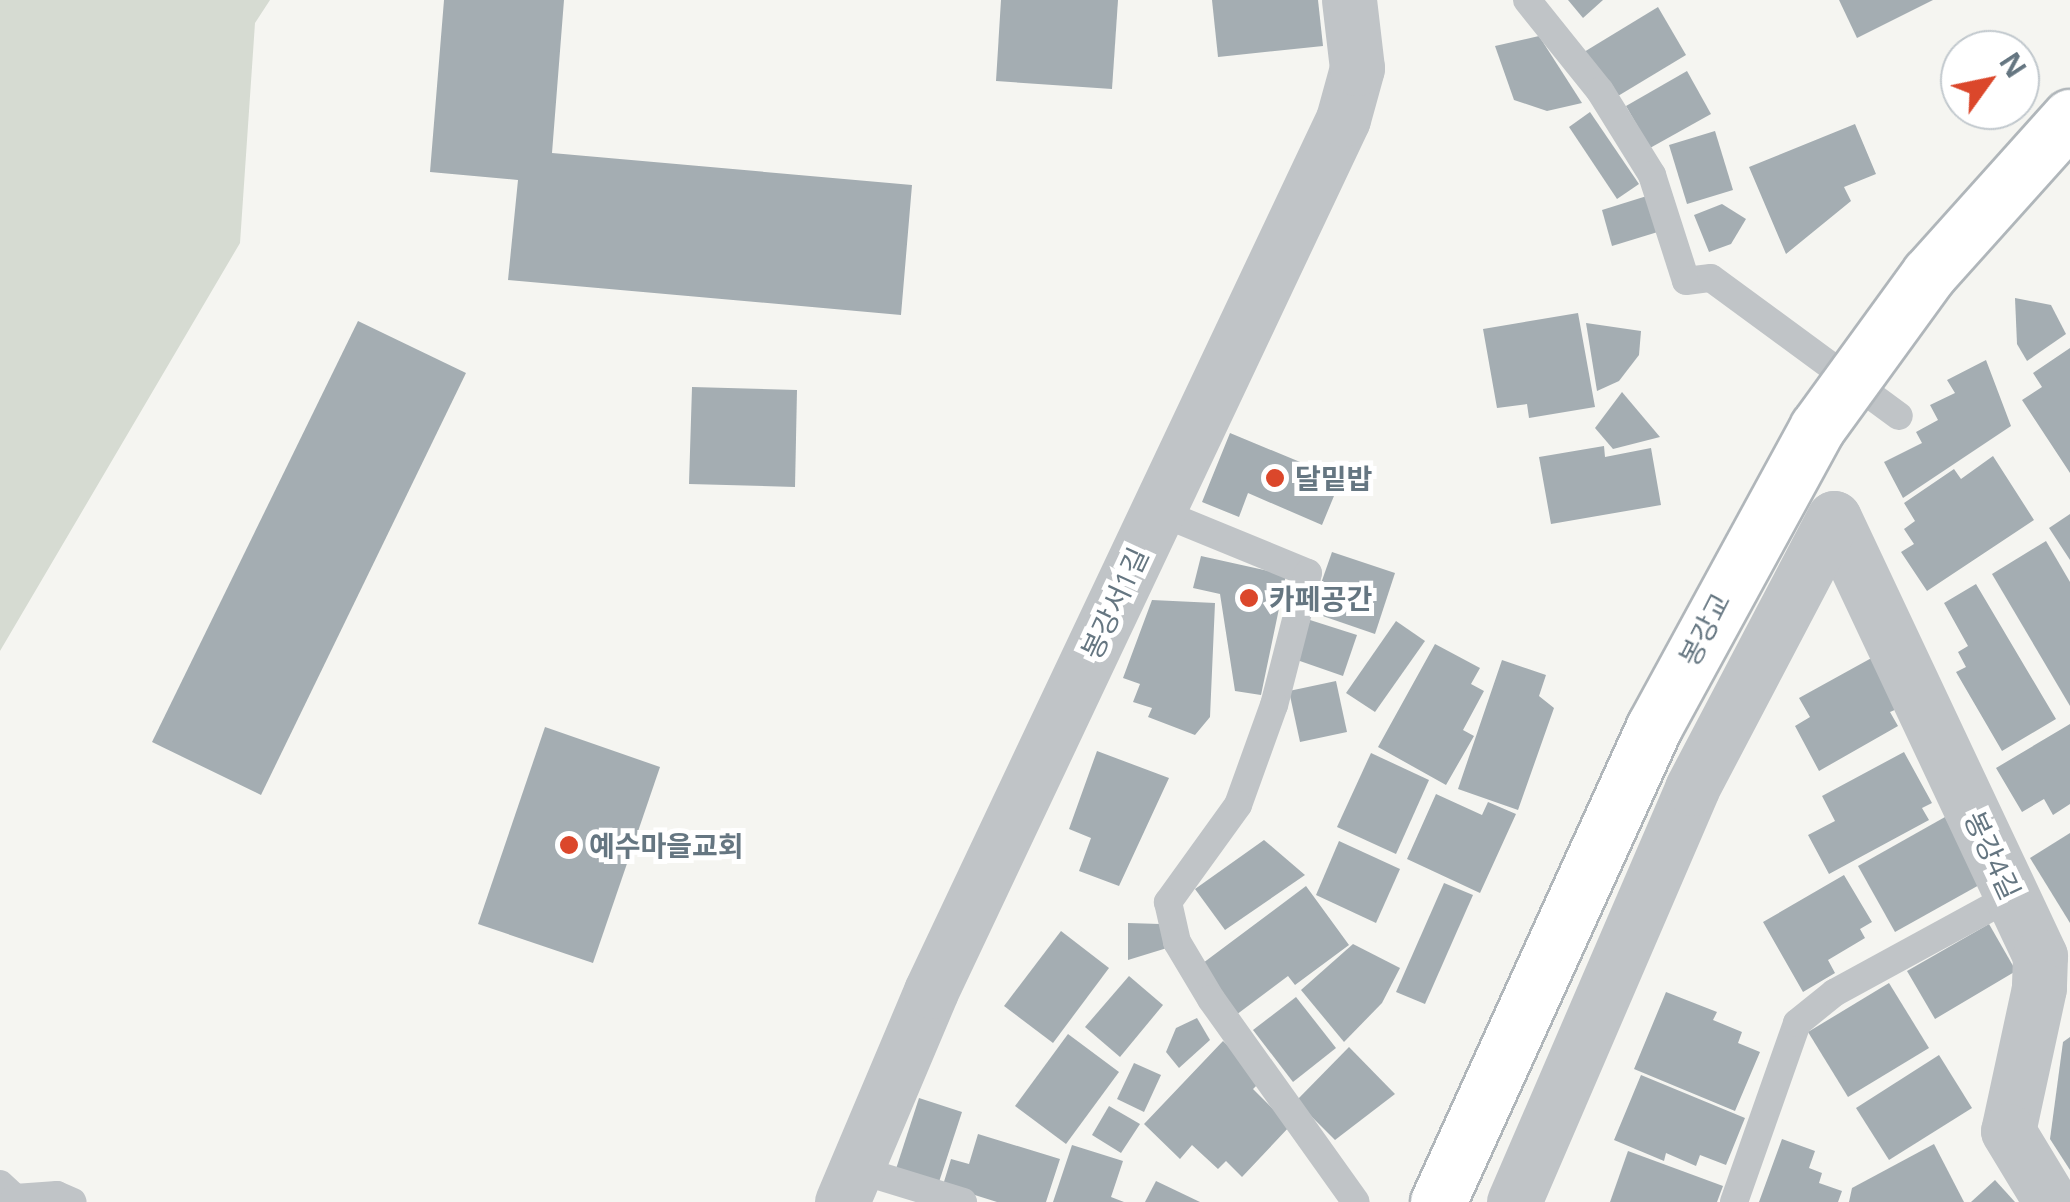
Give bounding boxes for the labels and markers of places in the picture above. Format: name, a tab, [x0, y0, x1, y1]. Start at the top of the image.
place label: 달밑밥	[1295, 461, 1372, 495]
marker: 달밑밥	[1264, 467, 1286, 489]
place label: 카페공간	[1269, 581, 1372, 615]
marker: 카페공간	[1238, 587, 1260, 609]
place label: 예수마을교회	[589, 828, 744, 862]
marker: 예수마을교회	[558, 834, 580, 856]

